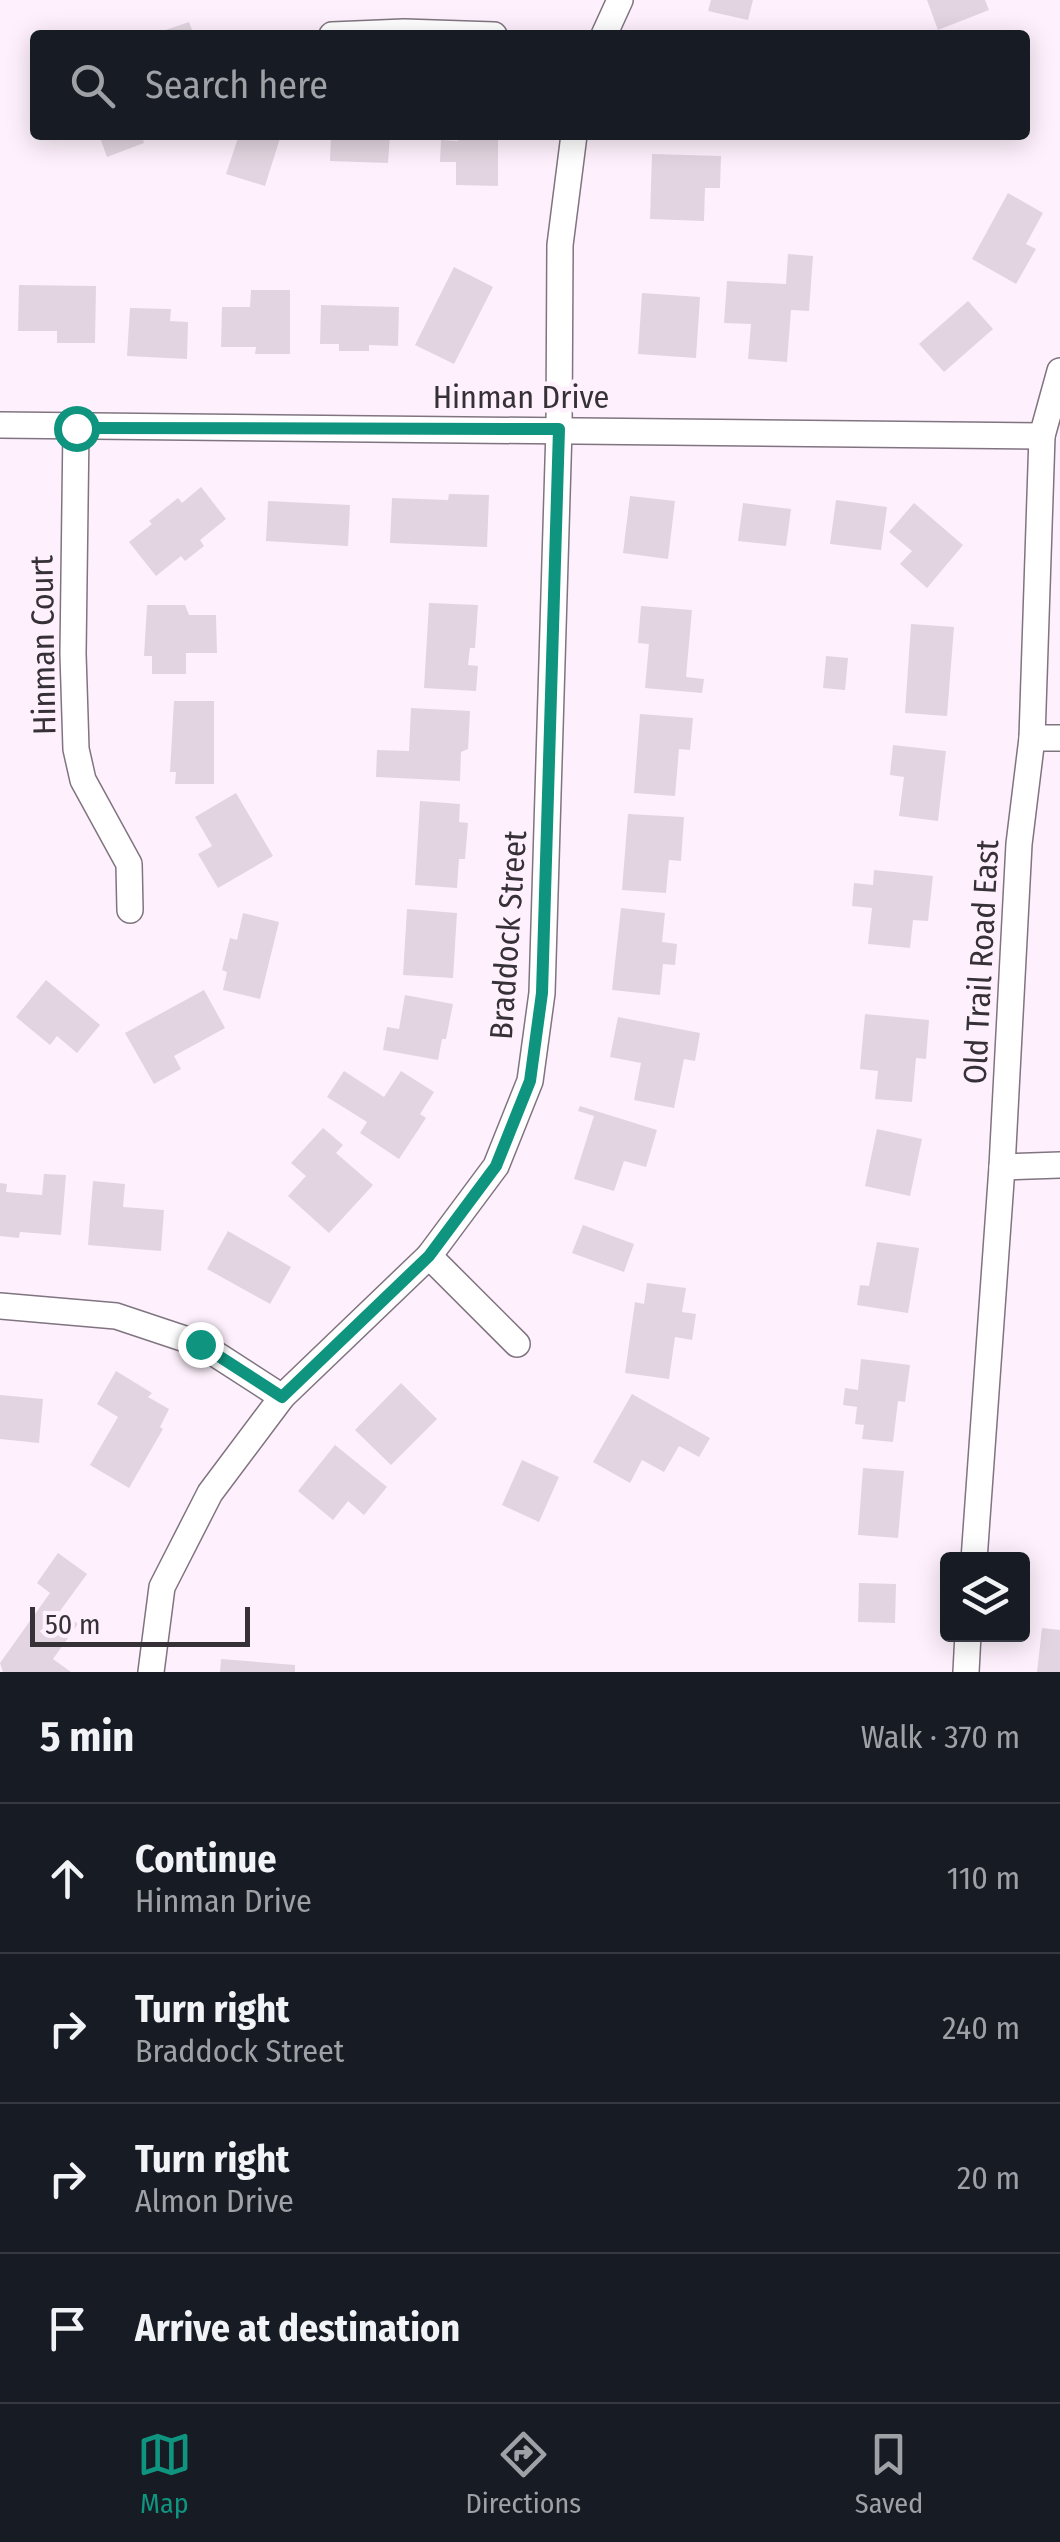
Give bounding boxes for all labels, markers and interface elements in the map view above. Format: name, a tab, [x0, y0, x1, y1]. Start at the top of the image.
search box	[30, 30, 1030, 140]
icon: search	[65, 58, 120, 113]
text: Search here	[145, 62, 328, 108]
street label: Hinman Drive	[433, 378, 609, 416]
route start	[54, 406, 100, 452]
street label: Hinman Court	[22, 554, 64, 735]
street label: Braddock Street	[482, 829, 534, 1041]
street label: Old Trail Road East	[956, 838, 1006, 1085]
route end	[178, 1322, 224, 1368]
map controls	[940, 1552, 1030, 1642]
button: layers	[940, 1552, 1030, 1642]
scale bar	[30, 1602, 250, 1646]
text: 50 m	[45, 1608, 101, 1641]
text: 5 min	[40, 1712, 134, 1762]
text: Walk · 370 m	[861, 1718, 1020, 1756]
text: Continue	[135, 1836, 276, 1882]
icon: ahead	[40, 1851, 95, 1906]
text: 110 m	[947, 1859, 1020, 1897]
text: Hinman Drive	[135, 1882, 312, 1920]
text: Turn right	[135, 1986, 289, 2032]
icon: right	[40, 2001, 95, 2056]
text: 240 m	[942, 2009, 1020, 2047]
text: Braddock Street	[135, 2032, 344, 2070]
text: Turn right	[135, 2136, 289, 2182]
icon: right	[40, 2151, 95, 2206]
text: 20 m	[957, 2159, 1020, 2197]
text: Almon Drive	[135, 2182, 294, 2220]
icon: arrive	[40, 2301, 95, 2356]
text: Arrive at destination	[135, 2305, 460, 2351]
tab: Map	[137, 2427, 192, 2520]
tab: Directions	[465, 2427, 581, 2520]
tab: Saved	[855, 2427, 923, 2520]

